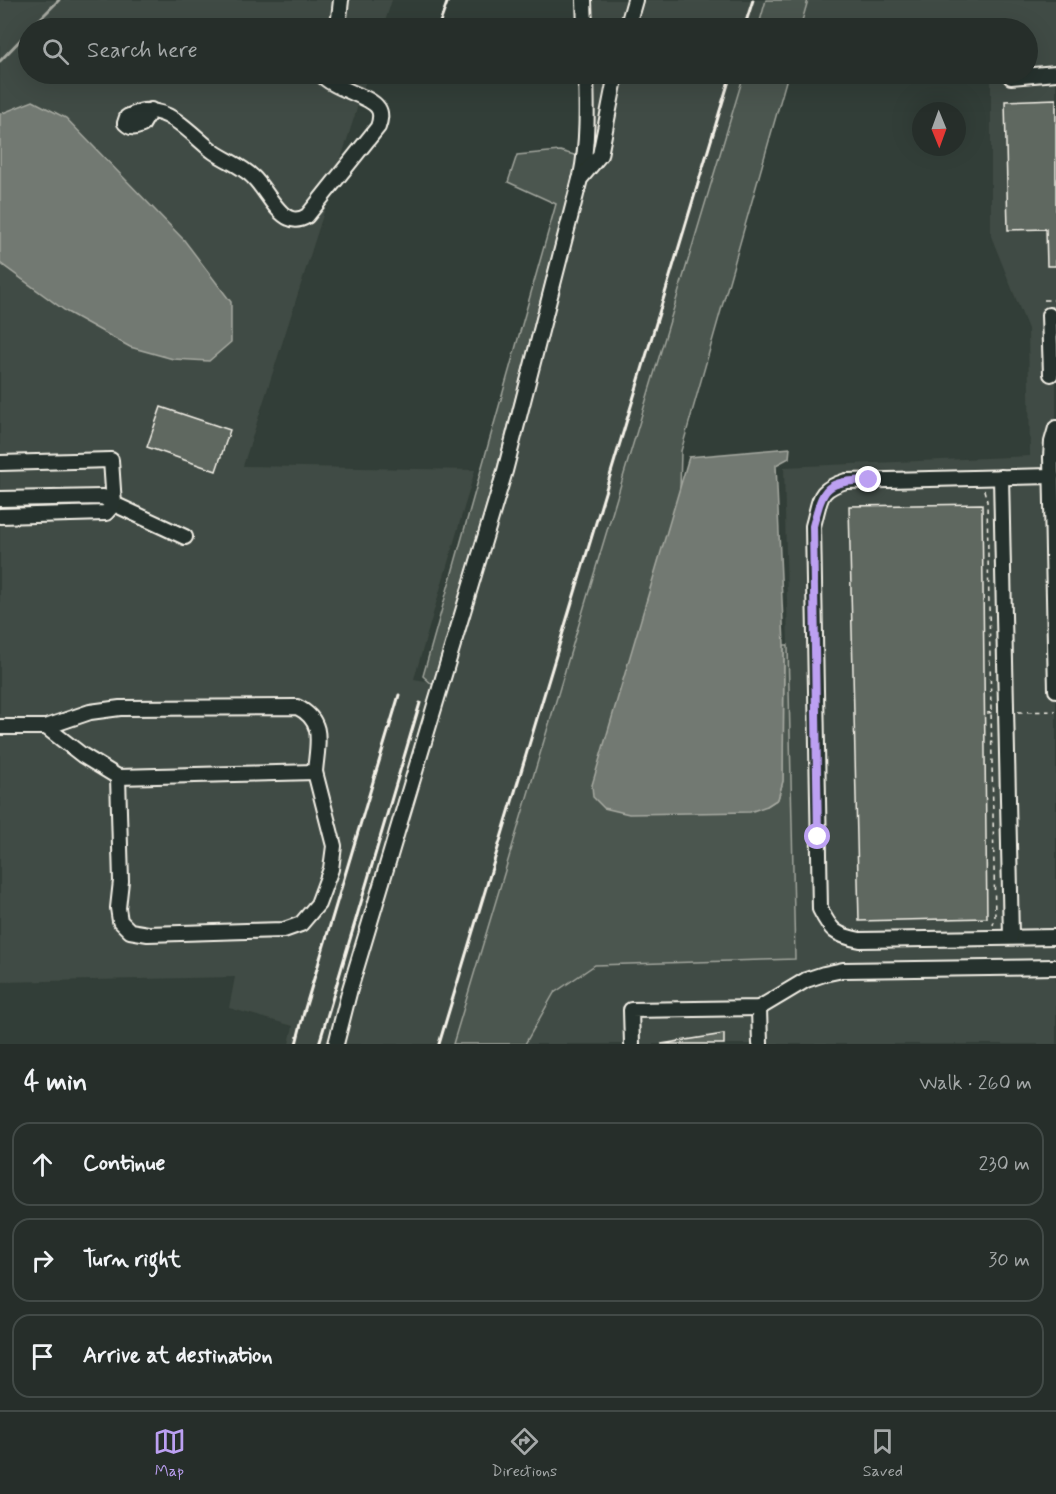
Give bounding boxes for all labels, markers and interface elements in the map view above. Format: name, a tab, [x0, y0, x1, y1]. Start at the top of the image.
search box	[18, 18, 1038, 84]
icon: search	[39, 35, 72, 68]
text: Search here	[87, 37, 198, 65]
north arrow	[912, 102, 966, 156]
route end	[855, 466, 881, 492]
route start	[804, 823, 830, 849]
text: 4 min	[24, 1066, 87, 1100]
text: Walk · 260 m	[919, 1070, 1032, 1097]
icon: ahead	[26, 1148, 59, 1181]
text: Continue	[83, 1150, 165, 1178]
text: 230 m	[978, 1151, 1030, 1178]
icon: right	[26, 1244, 59, 1277]
text: Turn right	[83, 1246, 181, 1274]
text: 30 m	[988, 1247, 1030, 1274]
icon: arrive	[26, 1340, 59, 1373]
text: Arrive at destination	[83, 1342, 273, 1370]
tab: Map	[153, 1425, 186, 1482]
tab: Directions	[491, 1425, 557, 1482]
tab: Saved	[863, 1425, 903, 1482]

